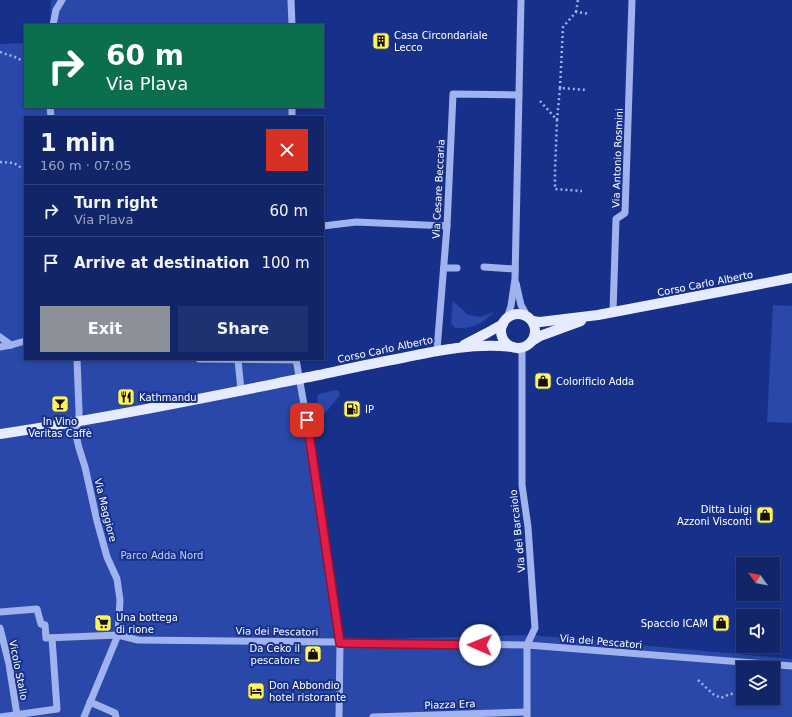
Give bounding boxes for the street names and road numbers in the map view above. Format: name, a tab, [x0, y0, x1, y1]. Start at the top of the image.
street label: Via Antonio Rosmini	[610, 108, 625, 208]
street label: Via Cesare Beccaria	[430, 139, 447, 239]
street label: Corso Carlo Alberto	[656, 269, 754, 298]
street label: Corso Carlo Alberto	[336, 334, 434, 365]
street label: Via Maggiore	[92, 477, 119, 543]
street label: Via del Barcaiolo	[508, 489, 527, 573]
street label: Via dei Pescatori	[236, 625, 318, 638]
street label: Via dei Pescatori	[559, 632, 643, 651]
street label: Vicolo Stallo	[7, 639, 30, 701]
street label: Piazza Era	[424, 698, 476, 711]

